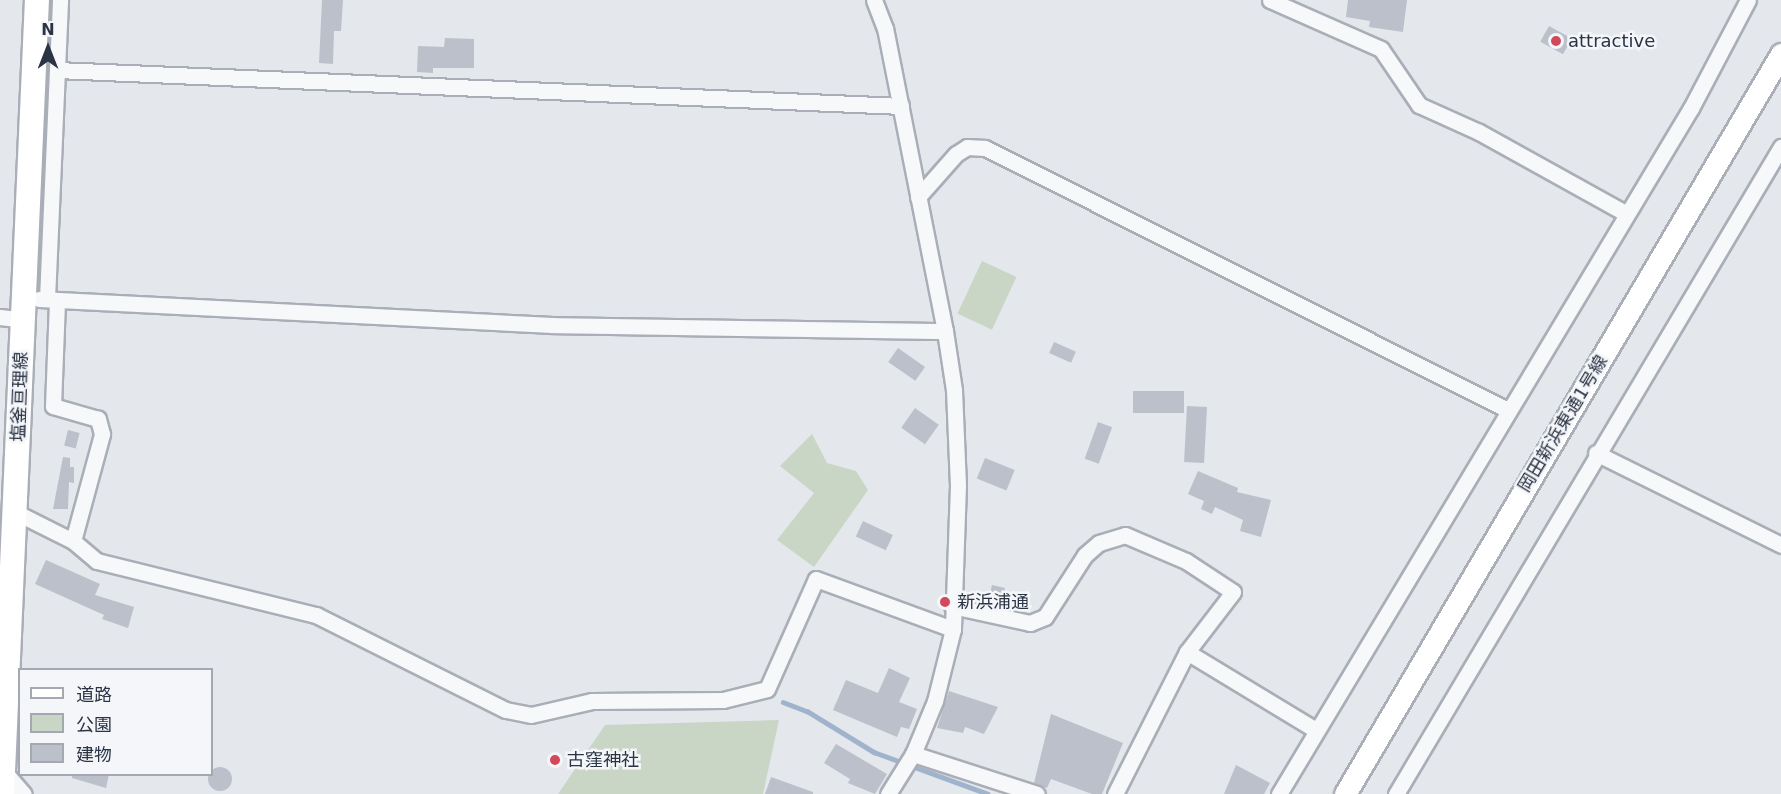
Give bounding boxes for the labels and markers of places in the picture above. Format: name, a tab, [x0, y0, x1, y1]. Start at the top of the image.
place label: attractive	[1568, 30, 1655, 52]
marker: attractive	[1549, 34, 1563, 48]
place label: 新浜浦通	[957, 591, 1029, 613]
marker: 新浜浦通	[938, 595, 952, 609]
place label: 古窪神社	[567, 749, 639, 771]
marker: 古窪神社	[548, 753, 562, 767]

